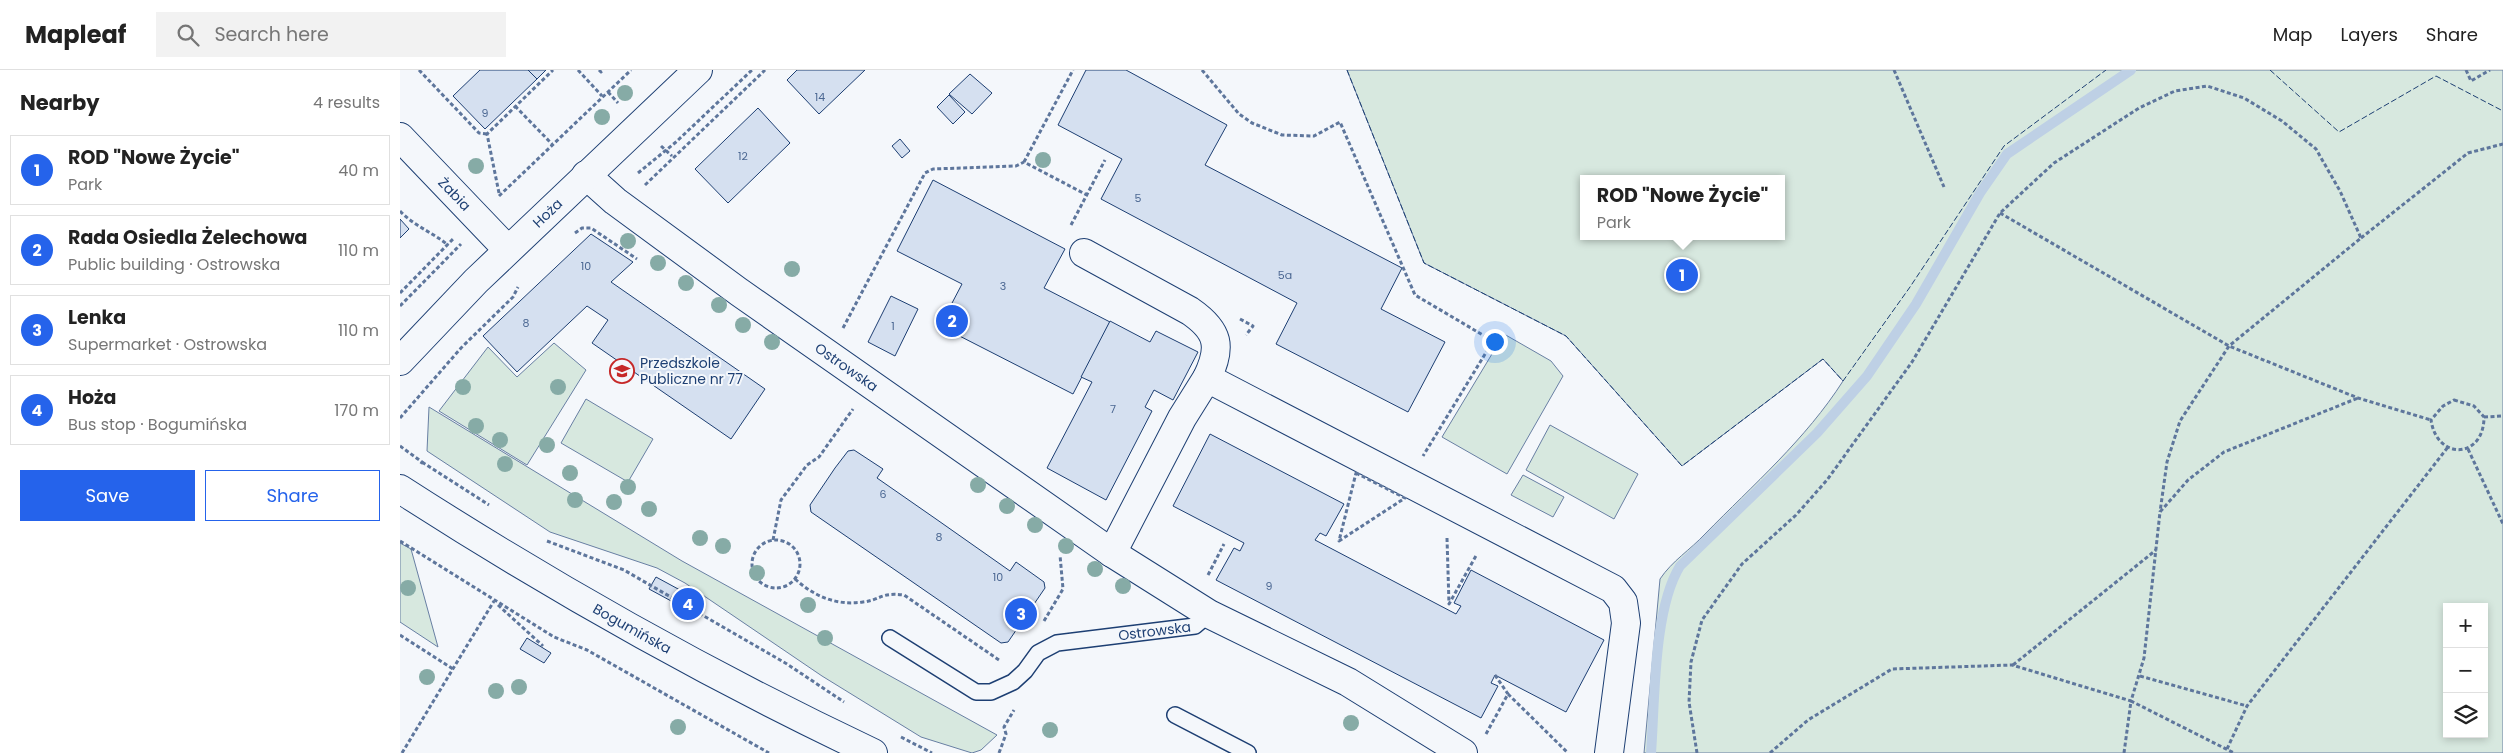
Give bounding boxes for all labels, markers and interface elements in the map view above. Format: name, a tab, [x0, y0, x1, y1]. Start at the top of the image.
search box	[156, 12, 506, 57]
text: Mapleaf	[25, 18, 126, 51]
icon: search	[174, 21, 202, 49]
text: Search here	[214, 21, 329, 48]
text: Map	[2273, 22, 2313, 47]
text: Layers	[2341, 22, 2398, 47]
text: Share	[2426, 22, 2478, 47]
text: Nearby	[20, 88, 100, 117]
house number: 14	[815, 89, 825, 105]
text: 4 results	[313, 91, 380, 114]
house number: 9	[482, 105, 489, 121]
text: ROD "Nowe Życie"	[68, 144, 240, 171]
house number: 12	[738, 148, 748, 164]
text: 1	[34, 159, 40, 182]
text: 40 m	[338, 159, 379, 182]
text: Park	[68, 173, 102, 196]
street label: Żabia	[434, 173, 475, 215]
popup	[1580, 175, 1785, 240]
text: ROD "Nowe Życie"	[1597, 182, 1768, 209]
house number: 5	[1135, 190, 1142, 206]
street label: Hoża	[528, 194, 567, 232]
text: Park	[1597, 211, 1631, 234]
text: Rada Osiedla Żelechowa	[68, 224, 308, 251]
text: 2	[32, 239, 42, 262]
text: 110 m	[338, 239, 379, 262]
text: Public building · Ostrowska	[68, 253, 280, 276]
pin: 1	[1666, 256, 1698, 294]
house number: 10	[581, 258, 591, 274]
house number: 5a	[1278, 267, 1292, 283]
house number: 3	[1000, 278, 1006, 294]
pin: 2	[936, 302, 968, 340]
text: Lenka	[68, 304, 126, 331]
house number: 8	[523, 315, 530, 331]
house number: 1	[891, 318, 895, 334]
text: 3	[32, 319, 42, 342]
text: 110 m	[338, 319, 379, 342]
your location	[1482, 329, 1508, 355]
text: Supermarket · Ostrowska	[68, 333, 267, 356]
street label: Ostrowska	[811, 338, 882, 396]
place label: Przedszkole Publiczne nr 77	[640, 353, 743, 389]
school or university icon: Przedszkole Publiczne nr 77	[609, 358, 635, 384]
text: Hoża	[68, 384, 116, 411]
text: 4	[32, 399, 42, 422]
text: 170 m	[334, 399, 379, 422]
house number: 7	[1110, 401, 1116, 417]
text: Bus stop · Bogumińska	[68, 413, 247, 436]
button: Save	[20, 470, 195, 521]
button: Share	[205, 470, 380, 521]
house number: 6	[880, 486, 887, 502]
house number: 8	[936, 529, 943, 545]
house number: 10	[993, 569, 1003, 585]
house number: 9	[1266, 578, 1273, 594]
pin: 4	[672, 585, 704, 623]
pin: 3	[1005, 595, 1037, 633]
street label: Bogumińska	[589, 599, 675, 659]
map controls	[2443, 603, 2488, 738]
button: +	[2443, 603, 2488, 648]
street label: Ostrowska	[1117, 617, 1192, 645]
button: −	[2443, 648, 2488, 693]
button: layers	[2443, 693, 2488, 738]

